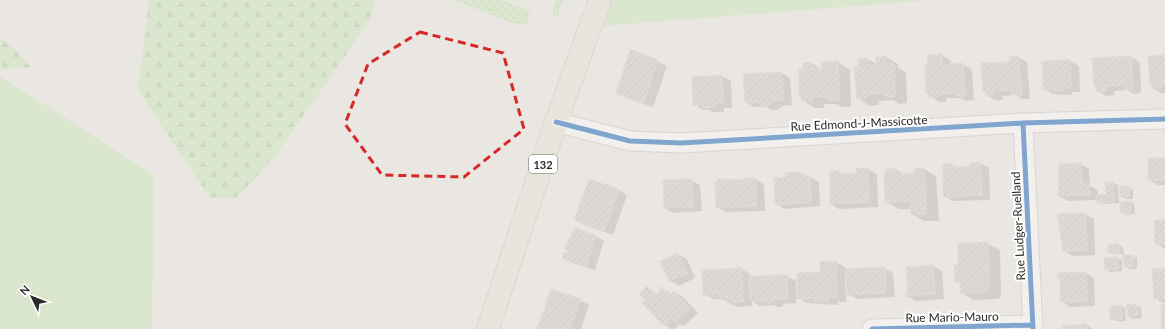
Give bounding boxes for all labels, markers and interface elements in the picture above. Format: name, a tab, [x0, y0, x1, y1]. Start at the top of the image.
street label: Rue Edmond-J-Massicotte	[790, 112, 928, 134]
road number: 132	[529, 155, 557, 173]
street label: Rue Ludger-Ruelland	[1008, 171, 1028, 281]
north arrow	[12, 277, 52, 317]
text: N	[17, 282, 32, 297]
street label: Rue Mario-Mauro	[905, 309, 999, 325]

